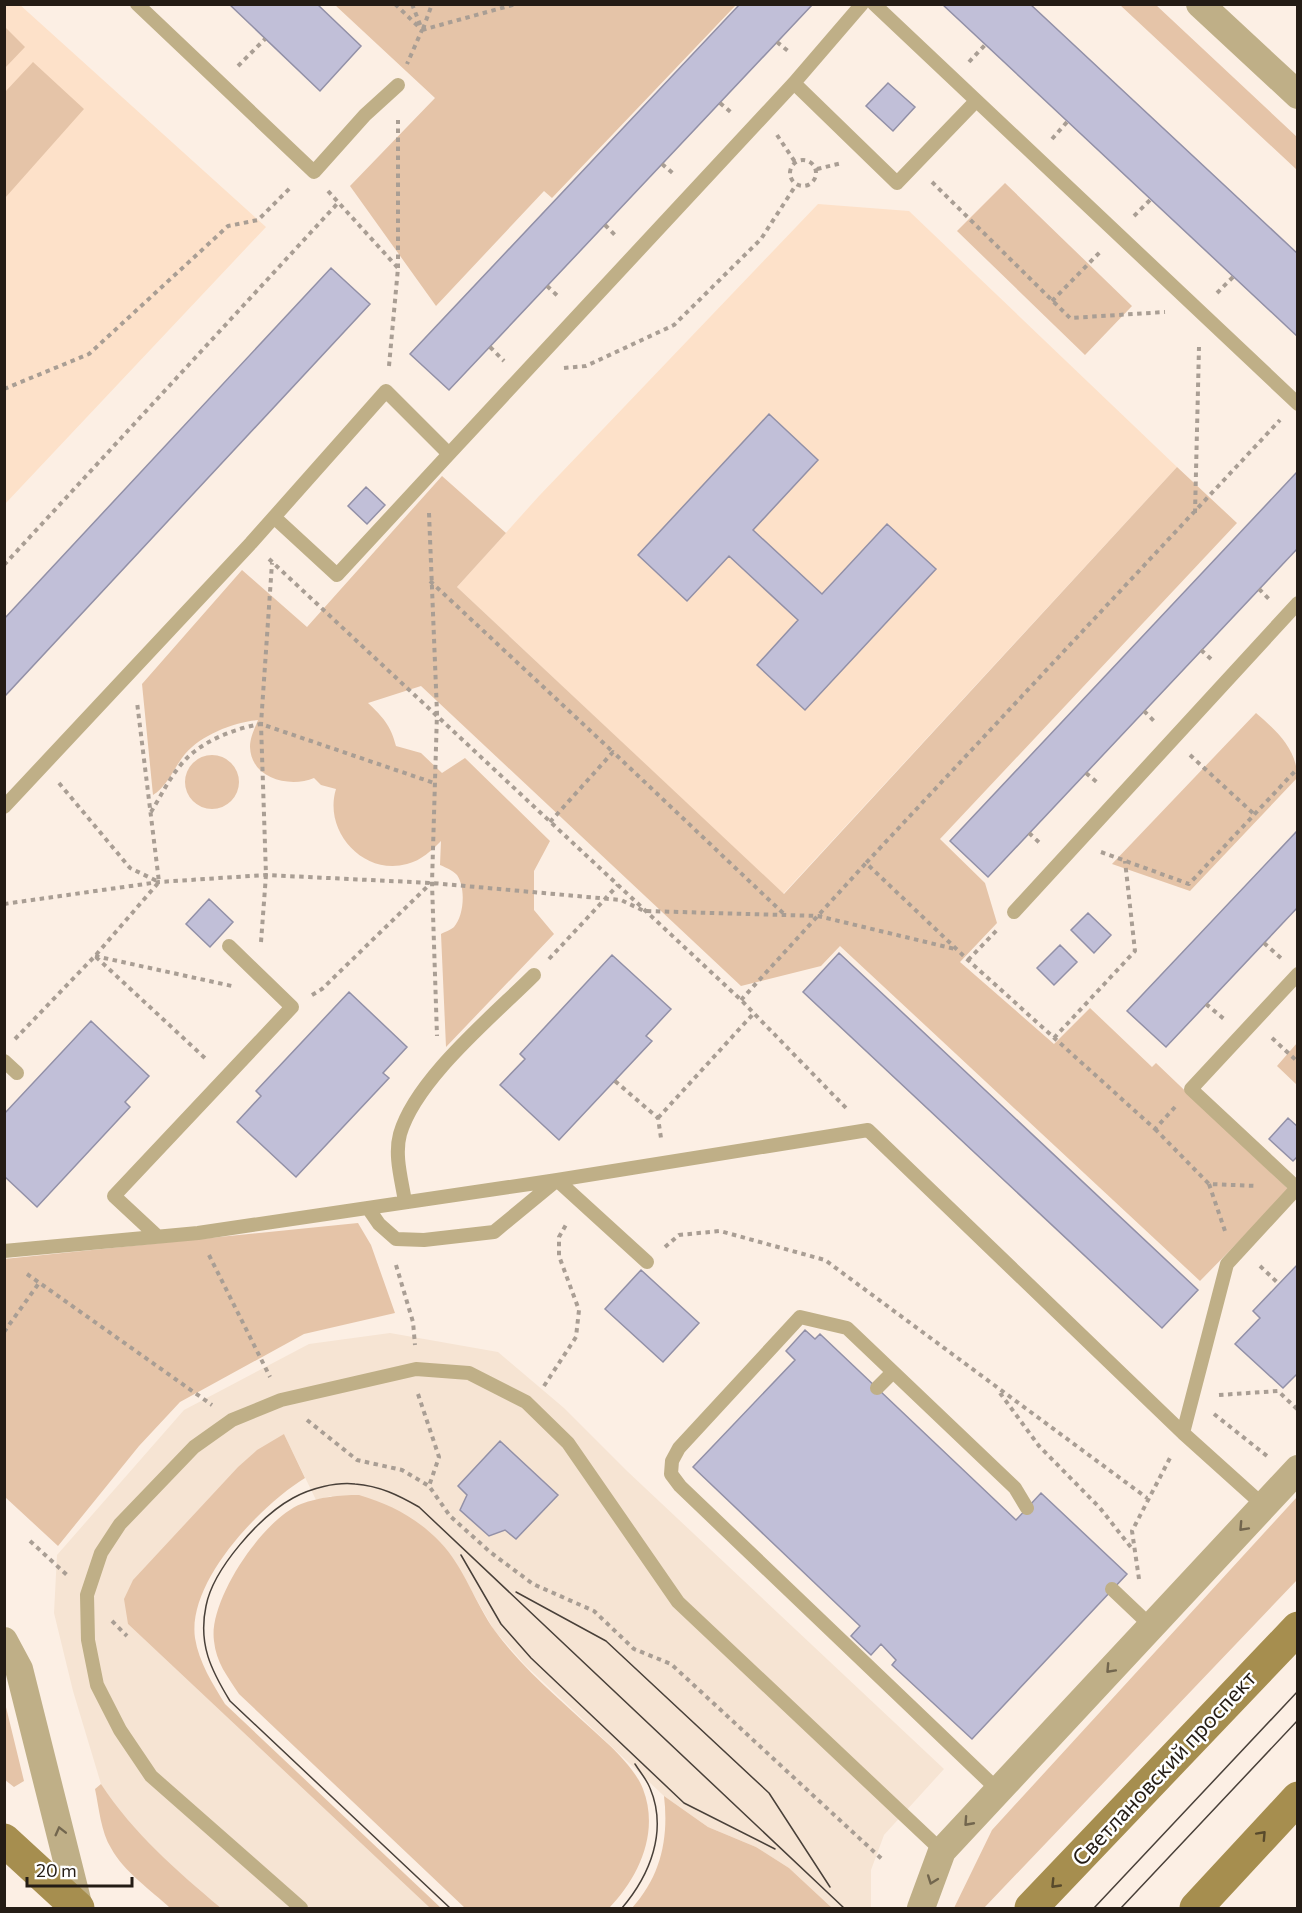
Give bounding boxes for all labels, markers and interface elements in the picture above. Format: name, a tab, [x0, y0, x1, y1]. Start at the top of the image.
one-way arrow	[1239, 1520, 1250, 1530]
one-way arrow	[1106, 1663, 1117, 1673]
street label: Светлановский проспект	[1066, 1664, 1261, 1871]
one-way arrow	[964, 1815, 975, 1826]
one-way arrow	[55, 1826, 68, 1836]
one-way arrow	[1255, 1832, 1266, 1842]
scale bar	[27, 1850, 132, 1888]
text: 20 m	[36, 1859, 77, 1881]
one-way arrow	[926, 1874, 939, 1884]
one-way arrow	[1051, 1877, 1062, 1887]

